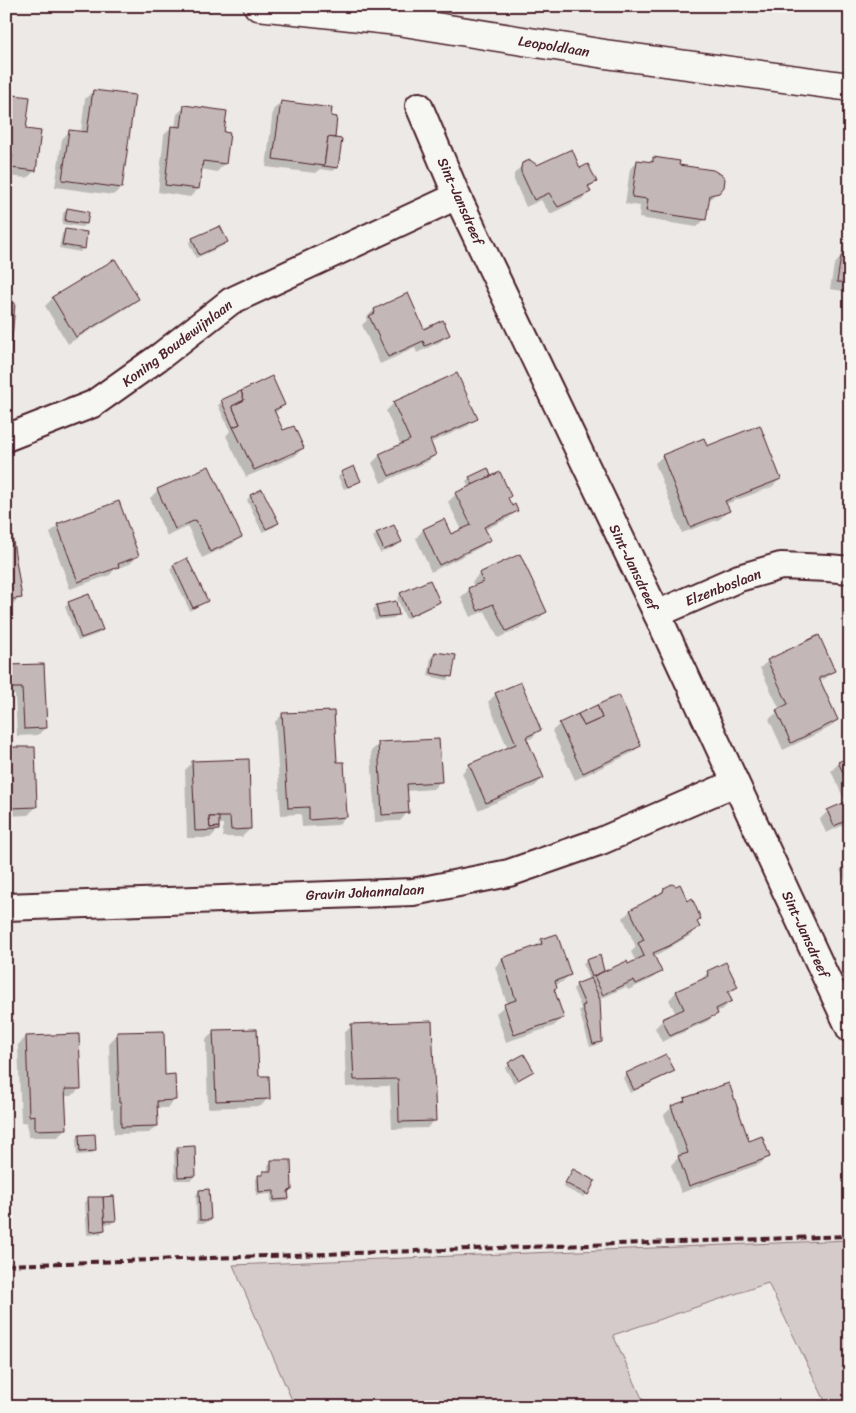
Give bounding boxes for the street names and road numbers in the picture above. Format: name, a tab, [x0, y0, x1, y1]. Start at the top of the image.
street label: Leopoldlaan	[516, 29, 592, 65]
street label: Sint-Jansdreef	[430, 153, 492, 251]
street label: Koning Boudewijnlaan	[116, 293, 239, 394]
street label: Sint-Jansdreef	[602, 520, 666, 616]
street label: Elzenboslaan	[681, 561, 765, 613]
street label: Gravin Johannalaan	[305, 877, 425, 908]
street label: Sint-Jansdreef	[774, 886, 837, 984]

